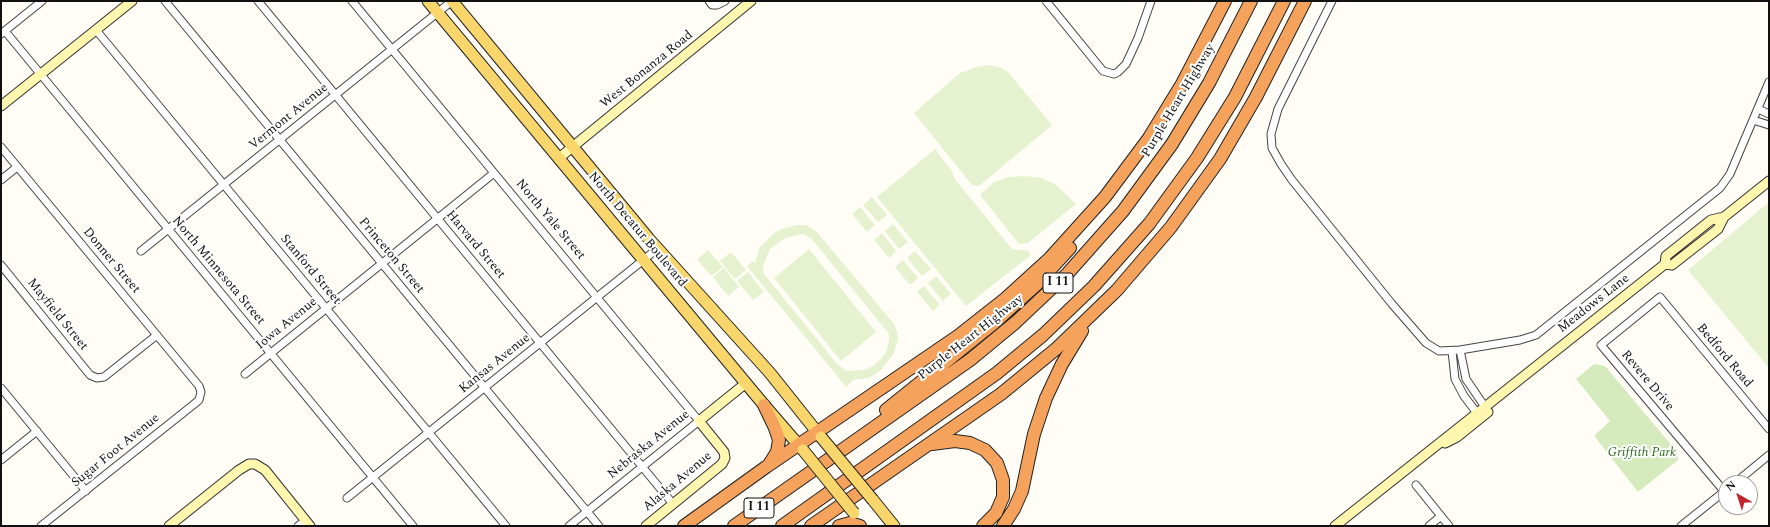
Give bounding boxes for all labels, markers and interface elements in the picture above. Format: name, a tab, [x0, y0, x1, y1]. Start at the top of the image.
street label: West Bonanza Road	[598, 28, 696, 112]
street label: Purple Heart Highway	[1139, 42, 1219, 160]
street label: Vermont Avenue	[246, 80, 332, 154]
street label: North Decatur Boulevard	[584, 169, 690, 291]
street label: North Yale Street	[512, 177, 588, 263]
street label: Harvard Street	[442, 208, 508, 282]
street label: North Minnesota Street	[168, 214, 268, 328]
street label: Princeton Street	[355, 215, 427, 297]
street label: Donner Street	[79, 225, 143, 297]
street label: Stanford Street	[276, 232, 344, 308]
street label: Meadows Lane	[1555, 271, 1633, 337]
road number: I 11	[1043, 273, 1073, 293]
street label: Mayfield Street	[23, 276, 91, 354]
street label: Purple Heart Highway	[915, 292, 1027, 384]
street label: Iowa Avenue	[253, 295, 321, 353]
street label: Bedford Road	[1693, 321, 1755, 391]
street label: Kansas Avenue	[456, 331, 534, 397]
street label: Revere Drive	[1617, 348, 1677, 414]
street label: Nebraska Avenue	[605, 407, 693, 483]
street label: Sugar Foot Avenue	[69, 411, 163, 491]
park label: Griffith Park	[1608, 445, 1676, 461]
street label: Alaska Avenue	[640, 449, 716, 515]
north arrow	[1718, 475, 1758, 515]
text: N	[1722, 477, 1740, 496]
road number: I 11	[744, 498, 774, 518]

